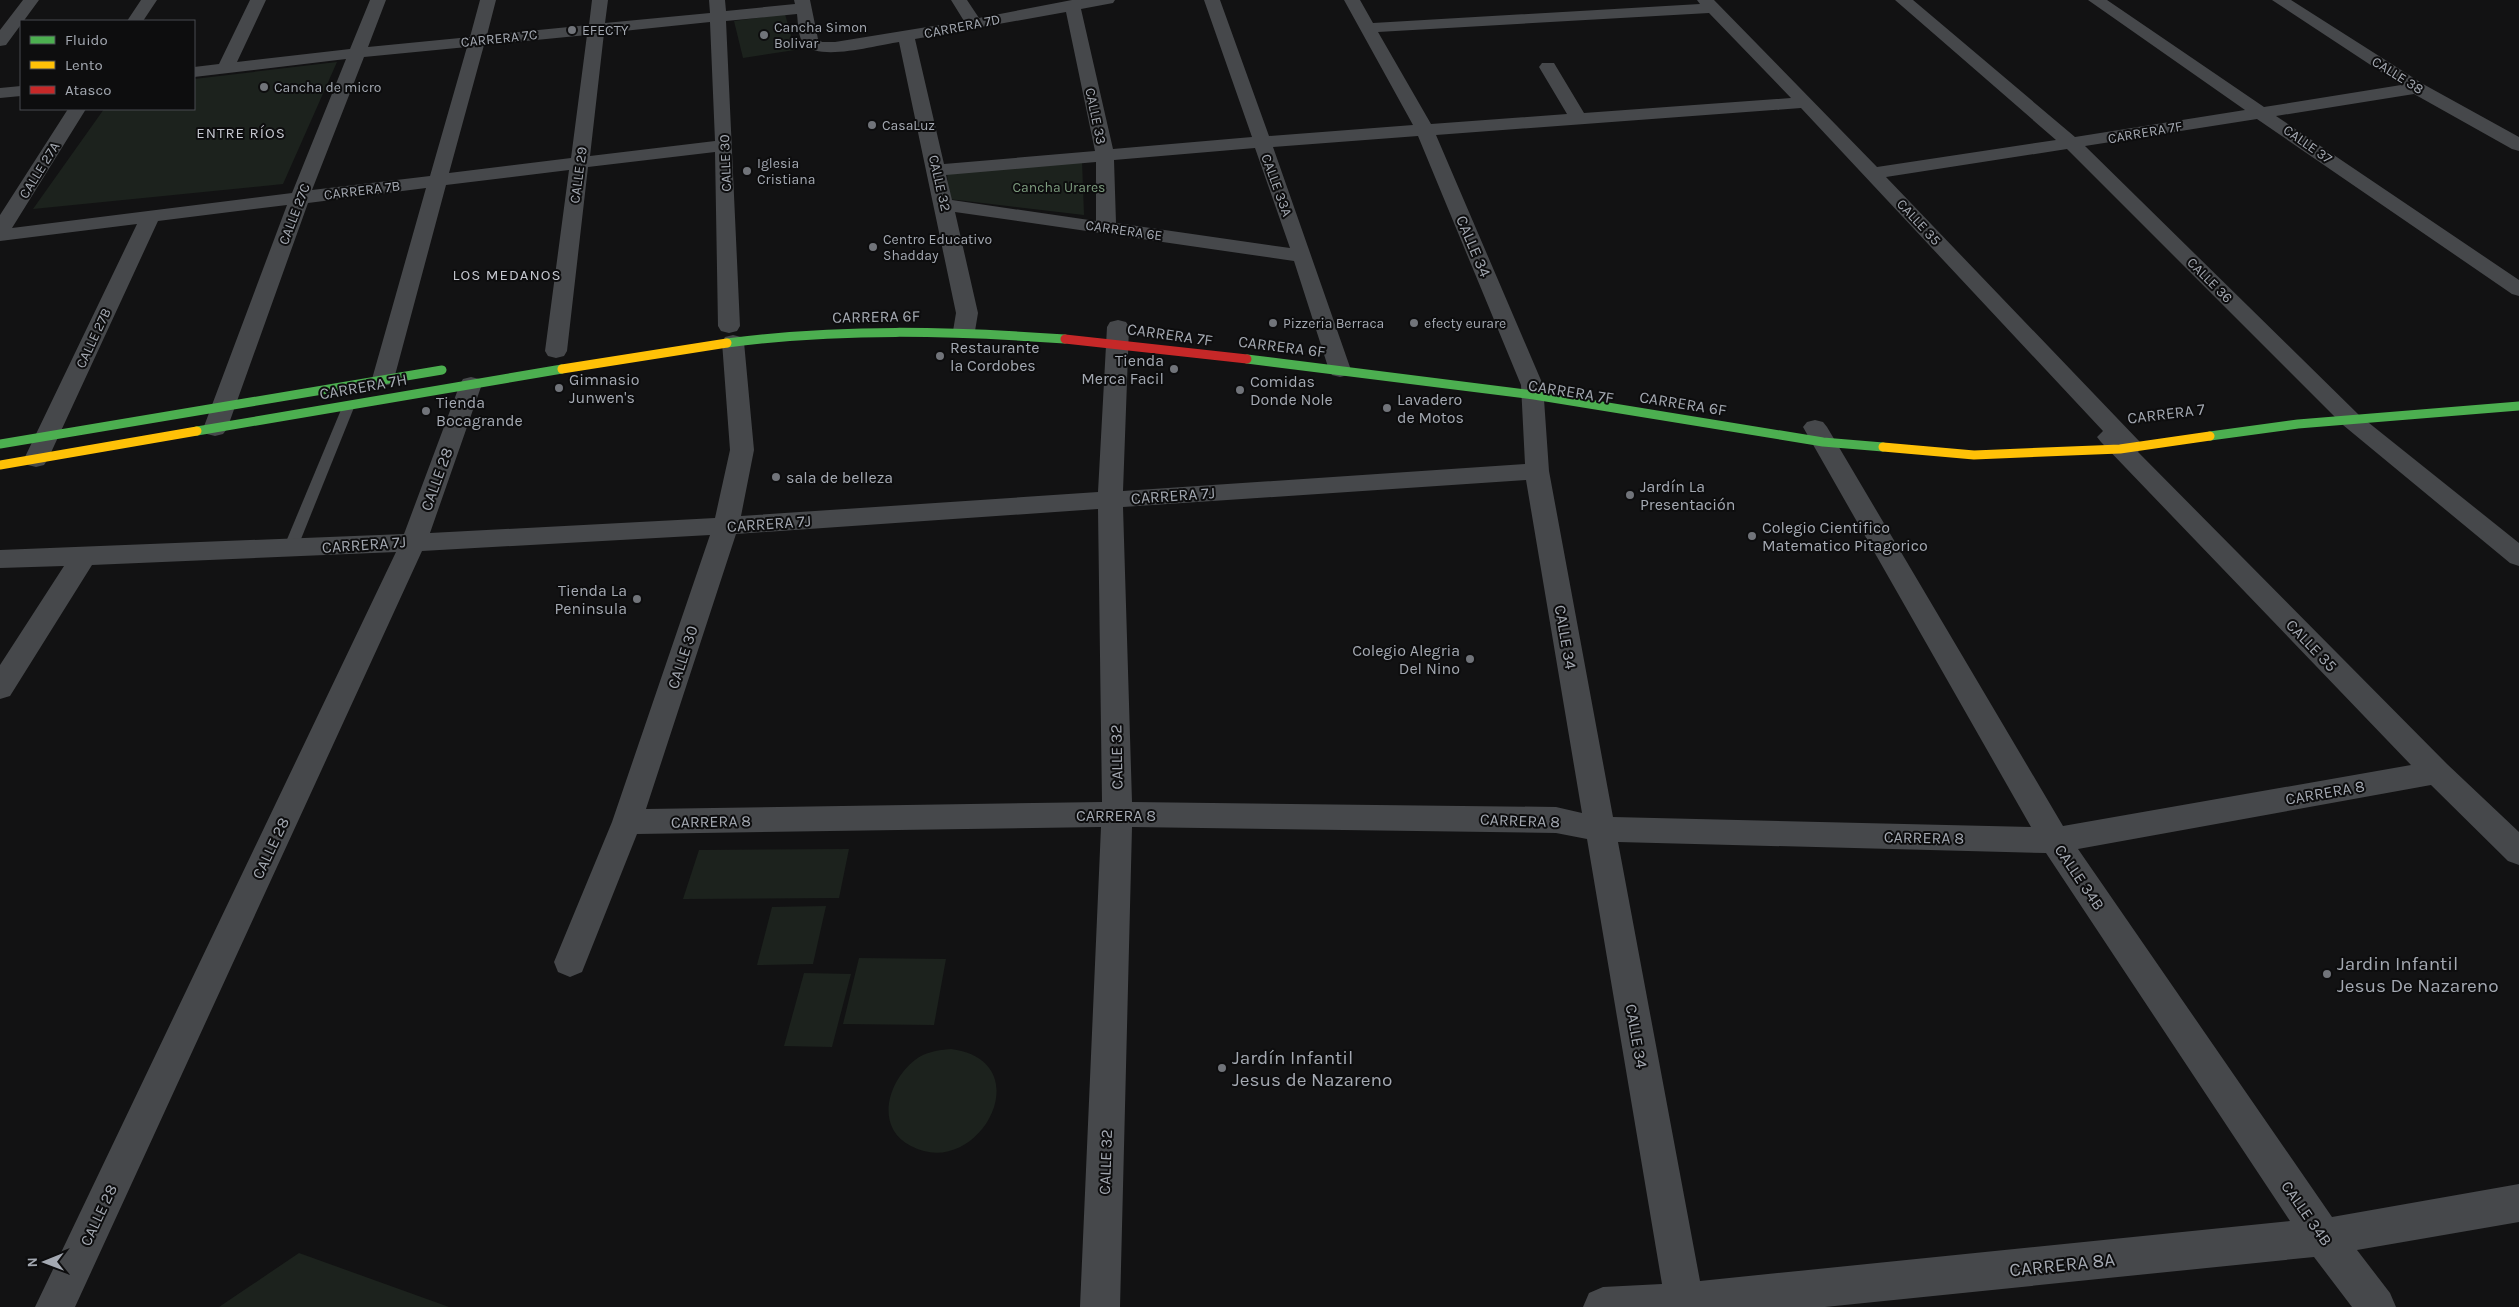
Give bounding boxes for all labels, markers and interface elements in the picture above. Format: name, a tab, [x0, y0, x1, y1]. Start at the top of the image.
street label: CARRERA 7D	[922, 11, 1002, 42]
place label: Cancha Simon Bolivar	[774, 19, 867, 52]
legend	[20, 20, 195, 110]
place label: EFECTY	[582, 22, 629, 39]
marker: EFECTY	[566, 24, 578, 36]
street label: CARRERA 7C	[460, 26, 538, 51]
marker: Cancha Simon Bolivar	[758, 29, 770, 41]
text: Fluido	[65, 31, 108, 49]
street label: CALLE 38	[2369, 53, 2427, 98]
text: Lento	[65, 56, 103, 74]
place label: Cancha de micro	[274, 79, 381, 96]
text: Atasco	[65, 81, 111, 99]
marker: Cancha de micro	[258, 81, 270, 93]
street label: CALLE 33	[1081, 86, 1110, 146]
place label: CasaLuz	[882, 117, 935, 134]
street label: CARRERA 7F	[2106, 118, 2184, 147]
marker: CasaLuz	[866, 119, 878, 131]
street label: CALLE 37	[2280, 121, 2336, 168]
district label: ENTRE RÍOS	[196, 124, 286, 142]
street label: CALLE 30	[716, 134, 735, 192]
street label: CALLE 27A	[15, 139, 63, 202]
street label: CALLE 29	[566, 146, 591, 205]
street label: CALLE 33A	[1257, 151, 1296, 219]
street label: CALLE 32	[925, 153, 954, 213]
place label: Iglesia Cristiana	[757, 155, 815, 188]
marker: Iglesia Cristiana	[741, 165, 753, 177]
street label: CARRERA 7B	[323, 177, 401, 204]
park label: Cancha Urares	[1013, 179, 1105, 196]
street label: CALLE 27C	[275, 181, 314, 247]
street label: CALLE 35	[1893, 196, 1944, 249]
street label: CALLE 34	[1452, 213, 1495, 280]
street label: CARRERA 6E	[1084, 217, 1163, 244]
place label: Centro Educativo Shadday	[883, 231, 992, 264]
marker: Centro Educativo Shadday	[867, 241, 879, 253]
street label: CALLE 36	[2183, 254, 2236, 307]
district label: LOS MEDANOS	[453, 266, 562, 284]
street label: CALLE 27B	[72, 305, 115, 371]
street label: CARRERA 6F	[832, 306, 920, 327]
place label: Pizzeria Berraca	[1283, 315, 1384, 332]
place label: efecty eurare	[1424, 315, 1506, 332]
marker: Pizzeria Berraca	[1267, 317, 1279, 329]
marker: efecty eurare	[1408, 317, 1420, 329]
street label: CARRERA 7F	[1126, 319, 1214, 350]
street label: CARRERA 6F	[1237, 332, 1327, 361]
place label: Restaurante la Cordobes	[950, 338, 1039, 375]
marker: Restaurante la Cordobes	[934, 350, 946, 362]
place label: Tienda Merca Facil	[1081, 351, 1164, 388]
marker: Tienda Merca Facil	[1168, 363, 1180, 375]
street label: CARRERA 7H	[318, 369, 408, 404]
place label: Gimnasio Junwen's	[569, 370, 639, 407]
place label: Comidas Donde Nole	[1250, 372, 1333, 409]
street label: CARRERA 7F	[1527, 375, 1615, 408]
marker: Gimnasio Junwen's	[553, 382, 565, 394]
marker: Comidas Donde Nole	[1234, 384, 1246, 396]
street label: CARRERA 6F	[1638, 387, 1728, 420]
place label: Lavadero de Motos	[1397, 390, 1464, 427]
place label: Tienda Bocagrande	[436, 393, 523, 430]
street label: CARRERA 7	[2126, 399, 2206, 428]
marker: Lavadero de Motos	[1381, 402, 1393, 414]
marker: Tienda Bocagrande	[420, 405, 432, 417]
street label: CALLE 28	[416, 445, 457, 513]
place label: sala de belleza	[786, 468, 893, 487]
marker: sala de belleza	[770, 471, 782, 483]
place label: Jardín La Presentación	[1640, 477, 1735, 514]
street label: CARRERA 7J	[1130, 483, 1216, 508]
marker: Jardín La Presentación	[1624, 489, 1636, 501]
street label: CARRERA 7J	[726, 511, 812, 536]
place label: Colegio Cientifico Matematico Pitagorico	[1762, 518, 1928, 555]
marker: Colegio Cientifico Matematico Pitagorico	[1746, 530, 1758, 542]
street label: CARRERA 7J	[321, 532, 407, 557]
place label: Tienda La Peninsula	[554, 581, 627, 618]
marker: Tienda La Peninsula	[631, 593, 643, 605]
street label: CALLE 34	[1550, 603, 1581, 671]
street label: CALLE 35	[2282, 615, 2341, 675]
street label: CALLE 30	[663, 623, 702, 691]
place label: Colegio Alegria Del Nino	[1352, 641, 1460, 678]
marker: Colegio Alegria Del Nino	[1464, 653, 1476, 665]
street label: CALLE 32	[1106, 724, 1127, 790]
street label: CARRERA 8	[2284, 776, 2366, 809]
street label: CARRERA 8	[1076, 806, 1156, 825]
street label: CARRERA 8	[1480, 810, 1560, 831]
street label: CARRERA 8	[671, 811, 751, 832]
street label: CALLE 28	[248, 814, 293, 882]
street label: CARRERA 8	[1884, 827, 1964, 848]
street label: CALLE 34B	[2051, 841, 2108, 914]
place label: Jardin Infantil Jesus De Nazareno	[2337, 953, 2499, 997]
marker: Jardin Infantil Jesus De Nazareno	[2321, 968, 2333, 980]
street label: CALLE 34	[1621, 1002, 1652, 1070]
place label: Jardín Infantil Jesus de Nazareno	[1232, 1047, 1392, 1091]
marker: Jardín Infantil Jesus de Nazareno	[1216, 1062, 1228, 1074]
street label: CALLE 32	[1095, 1129, 1116, 1195]
street label: CALLE 34B	[2277, 1177, 2336, 1249]
street label: CALLE 28	[76, 1181, 121, 1249]
north arrow	[20, 1237, 70, 1287]
street label: CARRERA 8A	[2008, 1248, 2116, 1281]
text: N	[24, 1257, 41, 1267]

